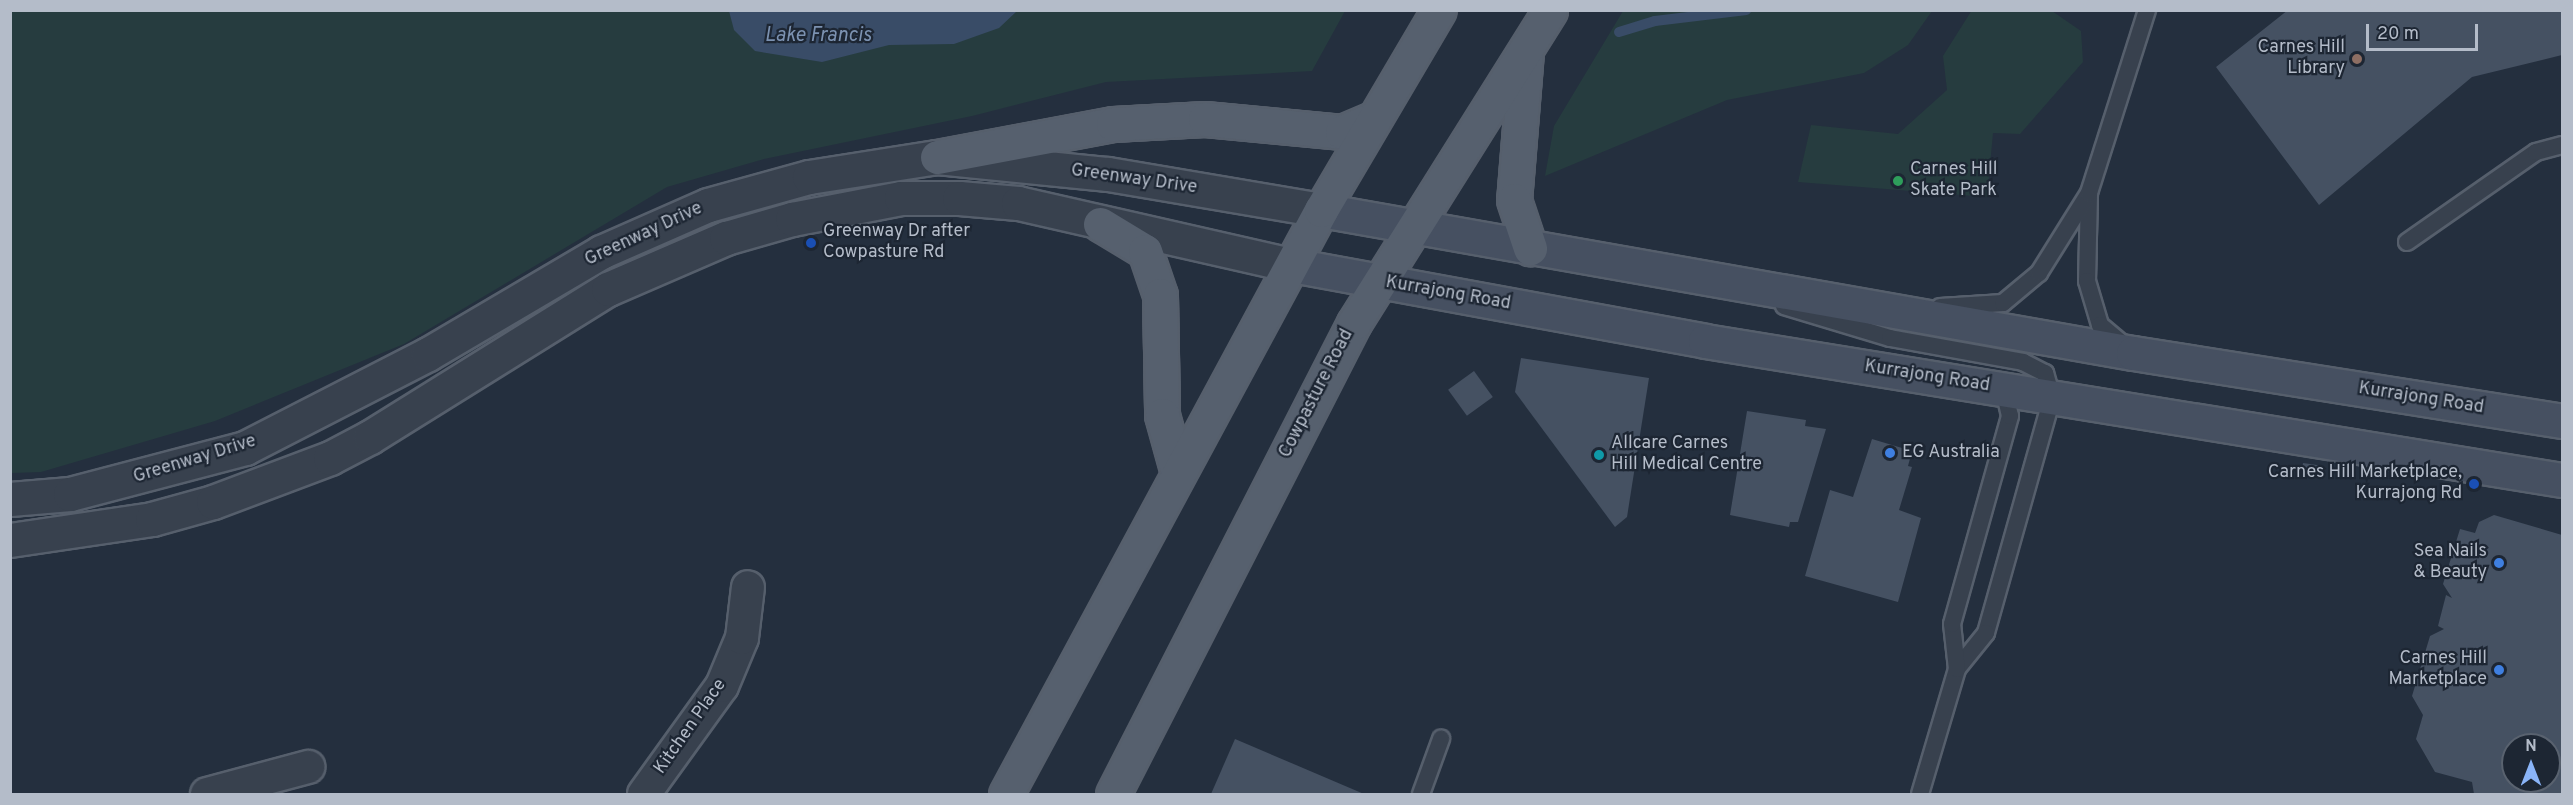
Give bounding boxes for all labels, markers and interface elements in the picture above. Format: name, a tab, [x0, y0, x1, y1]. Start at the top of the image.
scale bar	[2369, 12, 2482, 50]
text: 20 m	[2377, 23, 2419, 46]
water label: Lake Francis	[765, 24, 871, 48]
place label: Carnes Hill Library	[2258, 38, 2345, 80]
marker: Carnes Hill Library	[2350, 52, 2364, 66]
street label: Greenway Drive	[1069, 160, 1199, 200]
place label: Carnes Hill Skate Park	[1910, 160, 1997, 202]
marker: Carnes Hill Skate Park	[1891, 174, 1905, 188]
street label: Greenway Drive	[582, 198, 706, 272]
place label: Greenway Dr after Cowpasture Rd	[823, 222, 970, 264]
marker: Greenway Dr after Cowpasture Rd	[804, 236, 818, 250]
street label: Kurrajong Road	[1384, 272, 1512, 316]
street label: Cowpasture Road	[1275, 326, 1359, 462]
street label: Kurrajong Road	[1863, 356, 1991, 398]
street label: Kurrajong Road	[2357, 378, 2485, 420]
street label: Greenway Drive	[131, 431, 259, 489]
place label: Allcare Carnes Hill Medical Centre	[1611, 434, 1762, 476]
place label: EG Australia	[1902, 442, 2000, 464]
marker: EG Australia	[1883, 446, 1897, 460]
marker: Allcare Carnes Hill Medical Centre	[1592, 448, 1606, 462]
place label: Carnes Hill Marketplace, Kurrajong Rd	[2268, 463, 2462, 506]
marker: Carnes Hill Marketplace, Kurrajong Rd	[2467, 477, 2481, 491]
place label: Sea Nails & Beauty	[2413, 542, 2487, 584]
marker: Sea Nails & Beauty	[2492, 556, 2506, 570]
place label: Carnes Hill Marketplace	[2388, 649, 2487, 692]
marker: Carnes Hill Marketplace	[2492, 663, 2506, 677]
street label: Kitchen Place	[650, 675, 732, 779]
north arrow	[2501, 733, 2561, 793]
text: N	[2525, 737, 2537, 757]

